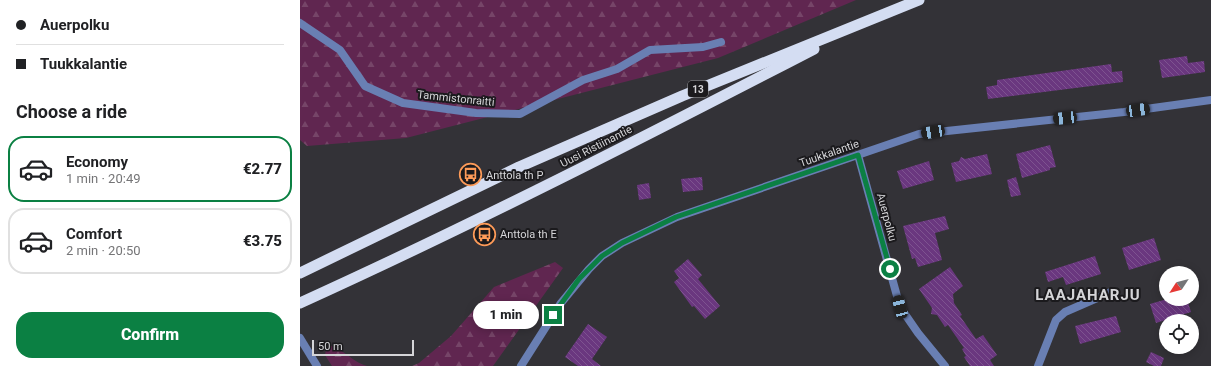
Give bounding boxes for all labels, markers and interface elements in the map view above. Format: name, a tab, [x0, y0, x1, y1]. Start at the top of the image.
text: Auerpolku	[40, 16, 109, 34]
text: Tuukkalantie	[40, 55, 127, 73]
road number: 13	[688, 81, 708, 97]
street label: Tammistonraitti	[417, 88, 495, 109]
text: Choose a ride	[16, 101, 127, 122]
car	[1125, 102, 1151, 118]
car	[1052, 111, 1078, 125]
street label: Uusi Ristiinantie	[558, 123, 634, 170]
car	[920, 124, 946, 140]
street label: Tuukkalantie	[798, 137, 861, 170]
icon: car	[18, 151, 54, 187]
text: Economy	[66, 153, 128, 171]
text: €2.77	[243, 160, 282, 178]
bus stop icon: Anttola th P	[458, 162, 484, 188]
place label: Anttola th P	[486, 169, 543, 182]
text: 1 min · 20:49	[66, 171, 141, 186]
street label: Auerpolku	[874, 192, 899, 243]
bus stop icon: Anttola th E	[472, 221, 498, 247]
icon: car	[18, 223, 54, 259]
text: Comfort	[66, 225, 122, 243]
place label: Anttola th E	[500, 228, 557, 241]
text: €3.75	[243, 232, 282, 250]
text: 2 min · 20:50	[66, 243, 141, 258]
route start	[881, 260, 899, 278]
north arrow	[1159, 266, 1199, 306]
map controls	[1159, 266, 1199, 354]
district label: LAAJAHARJU	[1035, 286, 1141, 304]
car	[891, 294, 909, 320]
callout: 1 min	[473, 301, 539, 329]
route end	[544, 306, 562, 324]
text: 1 min	[490, 307, 522, 322]
button: Confirm	[16, 312, 284, 358]
button: locate	[1159, 314, 1199, 354]
scale bar	[312, 338, 414, 357]
text: 50 m	[318, 340, 343, 353]

